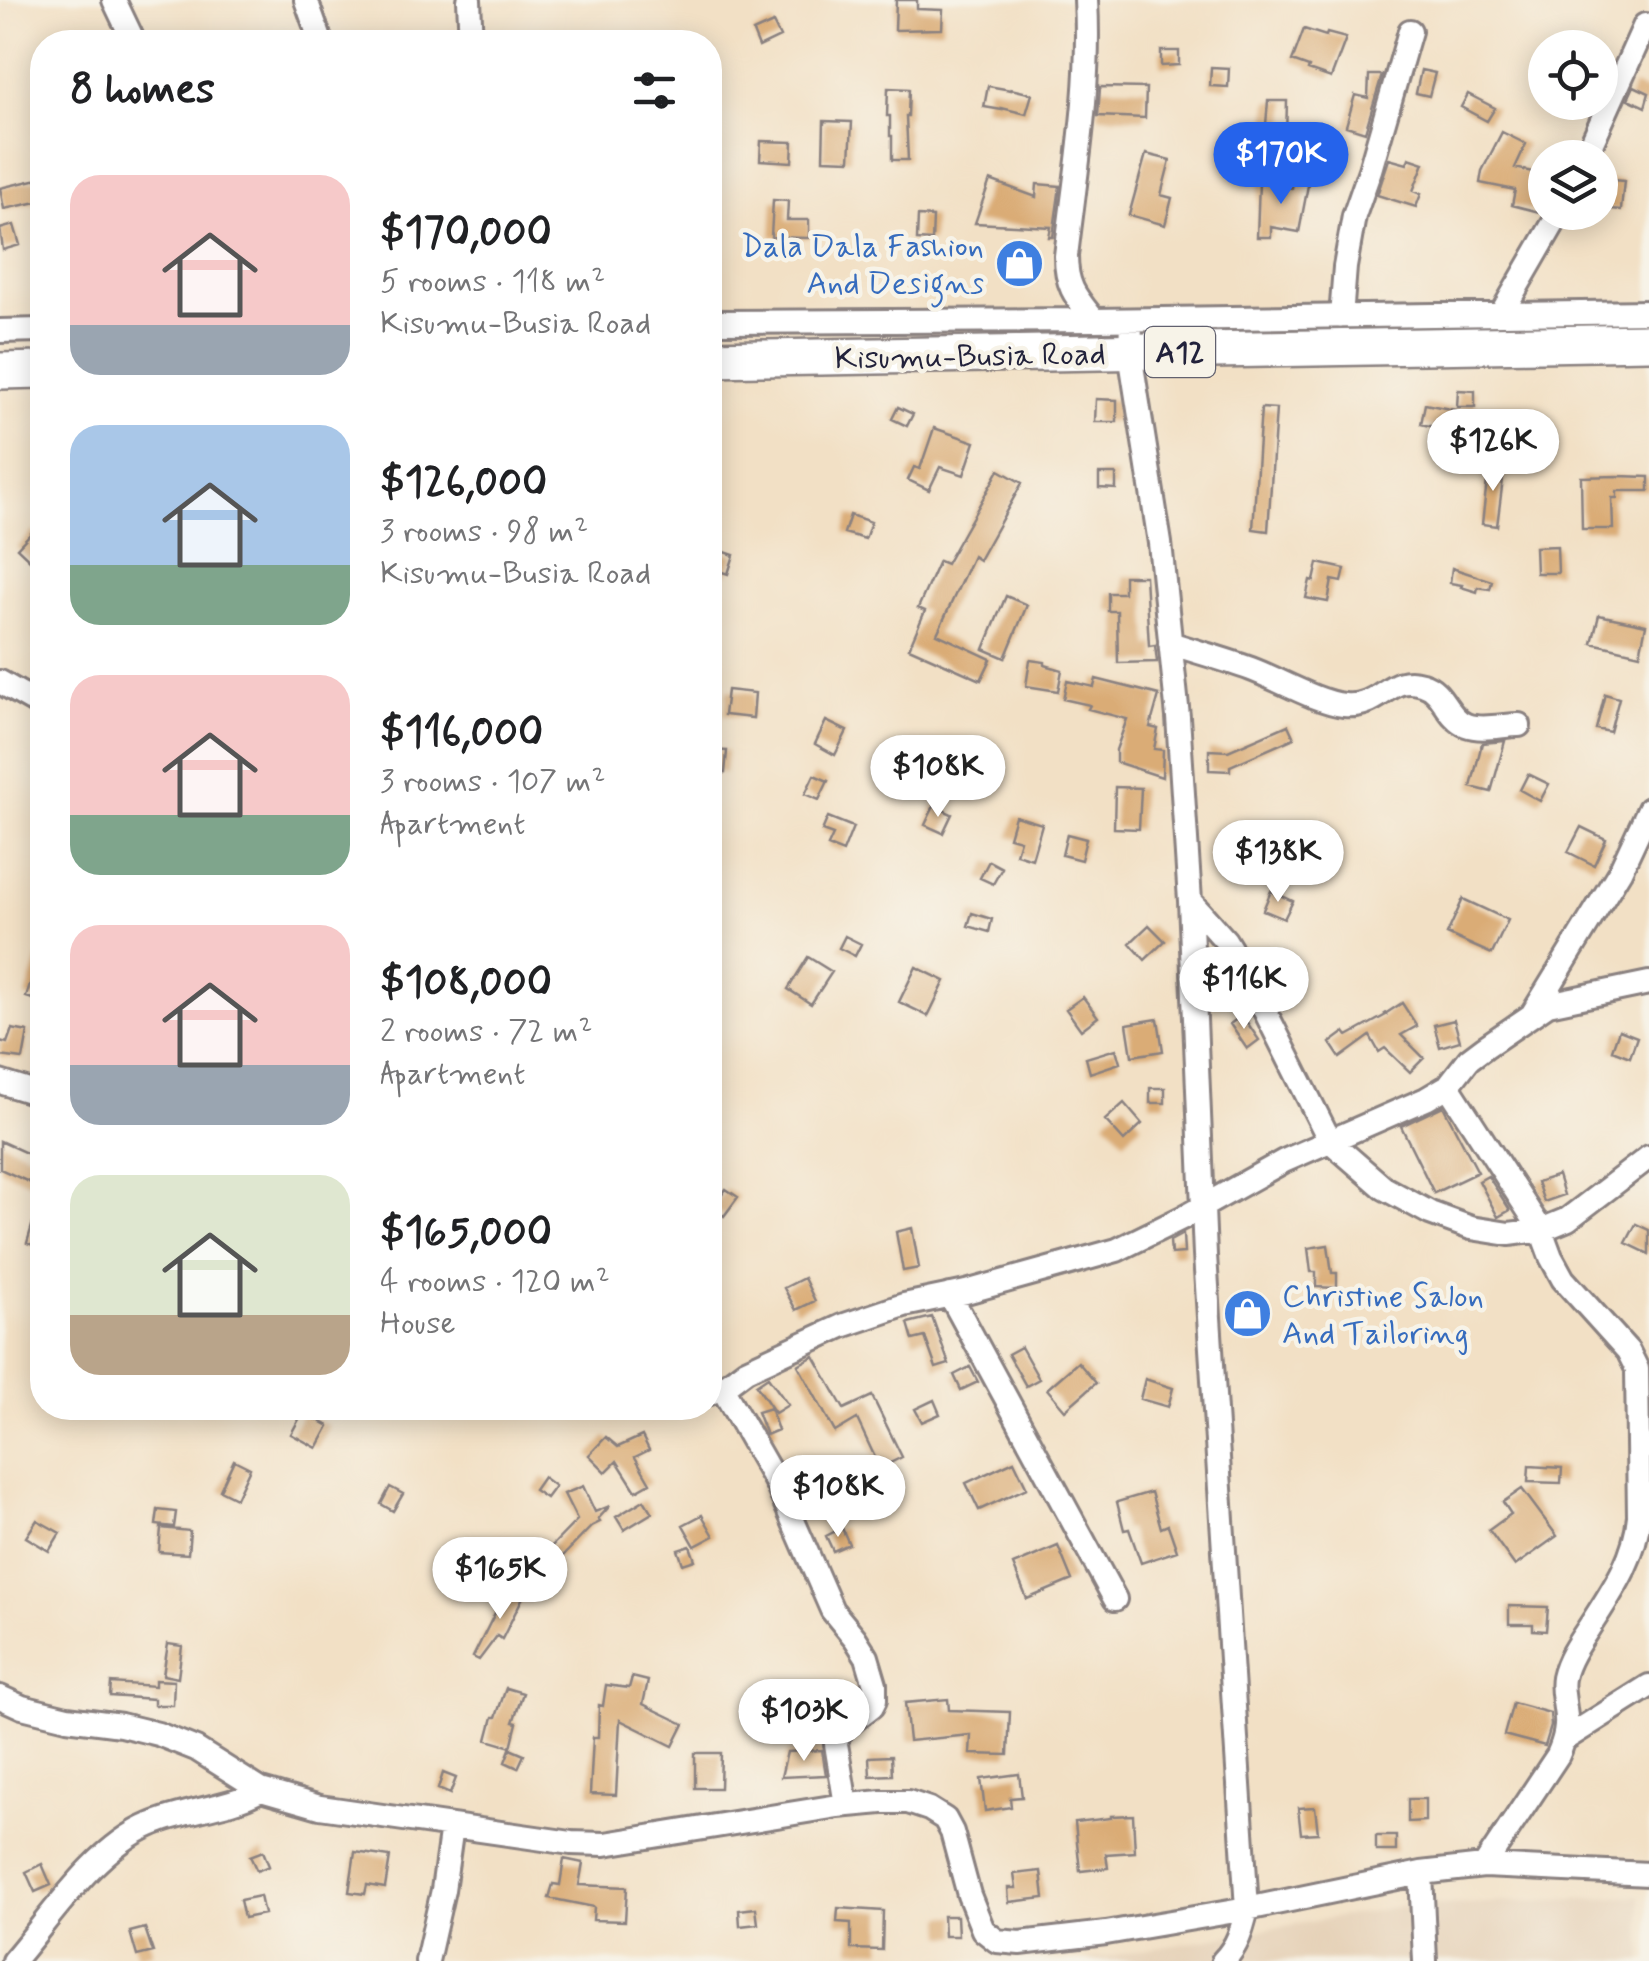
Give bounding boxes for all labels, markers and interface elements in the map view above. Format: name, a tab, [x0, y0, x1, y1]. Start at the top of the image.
map controls	[1528, 30, 1618, 230]
button: locate	[1528, 30, 1618, 120]
text: 8 homes	[70, 63, 215, 118]
icon: filters	[627, 63, 682, 118]
pin: $170K	[1211, 122, 1351, 207]
text: $170K	[1235, 133, 1327, 175]
button: layers	[1528, 140, 1618, 230]
text: $170,000	[380, 206, 552, 261]
icon: home	[150, 215, 270, 335]
place label: Dala Dala Fashion And Designs	[741, 226, 984, 308]
shop icon: Dala Dala Fashion And Designs	[993, 237, 1045, 289]
text: 5 rooms · 118 m²	[380, 261, 605, 303]
text: Kisumu-Busia Road	[380, 303, 651, 345]
road number: A12	[1145, 327, 1215, 377]
street label: Kisumu-Busia Road	[834, 334, 1106, 380]
pin: $126K	[1423, 409, 1563, 494]
text: $126K	[1449, 420, 1537, 462]
text: $126,000	[380, 456, 547, 511]
icon: home	[150, 465, 270, 585]
text: 3 rooms · 98 m²	[380, 511, 588, 553]
text: Kisumu-Busia Road	[380, 553, 651, 595]
text: $116,000	[380, 706, 543, 761]
icon: home	[150, 715, 270, 835]
pin: $108K	[868, 735, 1008, 820]
text: $108K	[892, 746, 984, 788]
text: 3 rooms · 107 m²	[380, 761, 605, 803]
text: Apartment	[380, 803, 525, 845]
pin: $138K	[1208, 820, 1348, 905]
text: $138K	[1235, 831, 1321, 873]
pin: $116K	[1174, 947, 1314, 1032]
text: $108,000	[380, 956, 552, 1011]
text: $116K	[1202, 958, 1286, 1000]
icon: home	[150, 965, 270, 1085]
text: 2 rooms · 72 m²	[380, 1011, 593, 1053]
text: Apartment	[380, 1053, 525, 1095]
text: $165,000	[380, 1206, 552, 1261]
icon: home	[150, 1215, 270, 1335]
text: 4 rooms · 120 m²	[380, 1261, 610, 1303]
place label: Christine Salon And Tailoring	[1282, 1276, 1484, 1355]
shop icon: Christine Salon And Tailoring	[1221, 1287, 1273, 1339]
text: House	[380, 1303, 456, 1345]
pin: $108K	[768, 1455, 908, 1540]
text: $108K	[792, 1466, 884, 1508]
pin: $165K	[430, 1537, 570, 1622]
text: $165K	[454, 1548, 546, 1590]
pin: $103K	[734, 1679, 874, 1764]
text: $103K	[760, 1690, 848, 1732]

